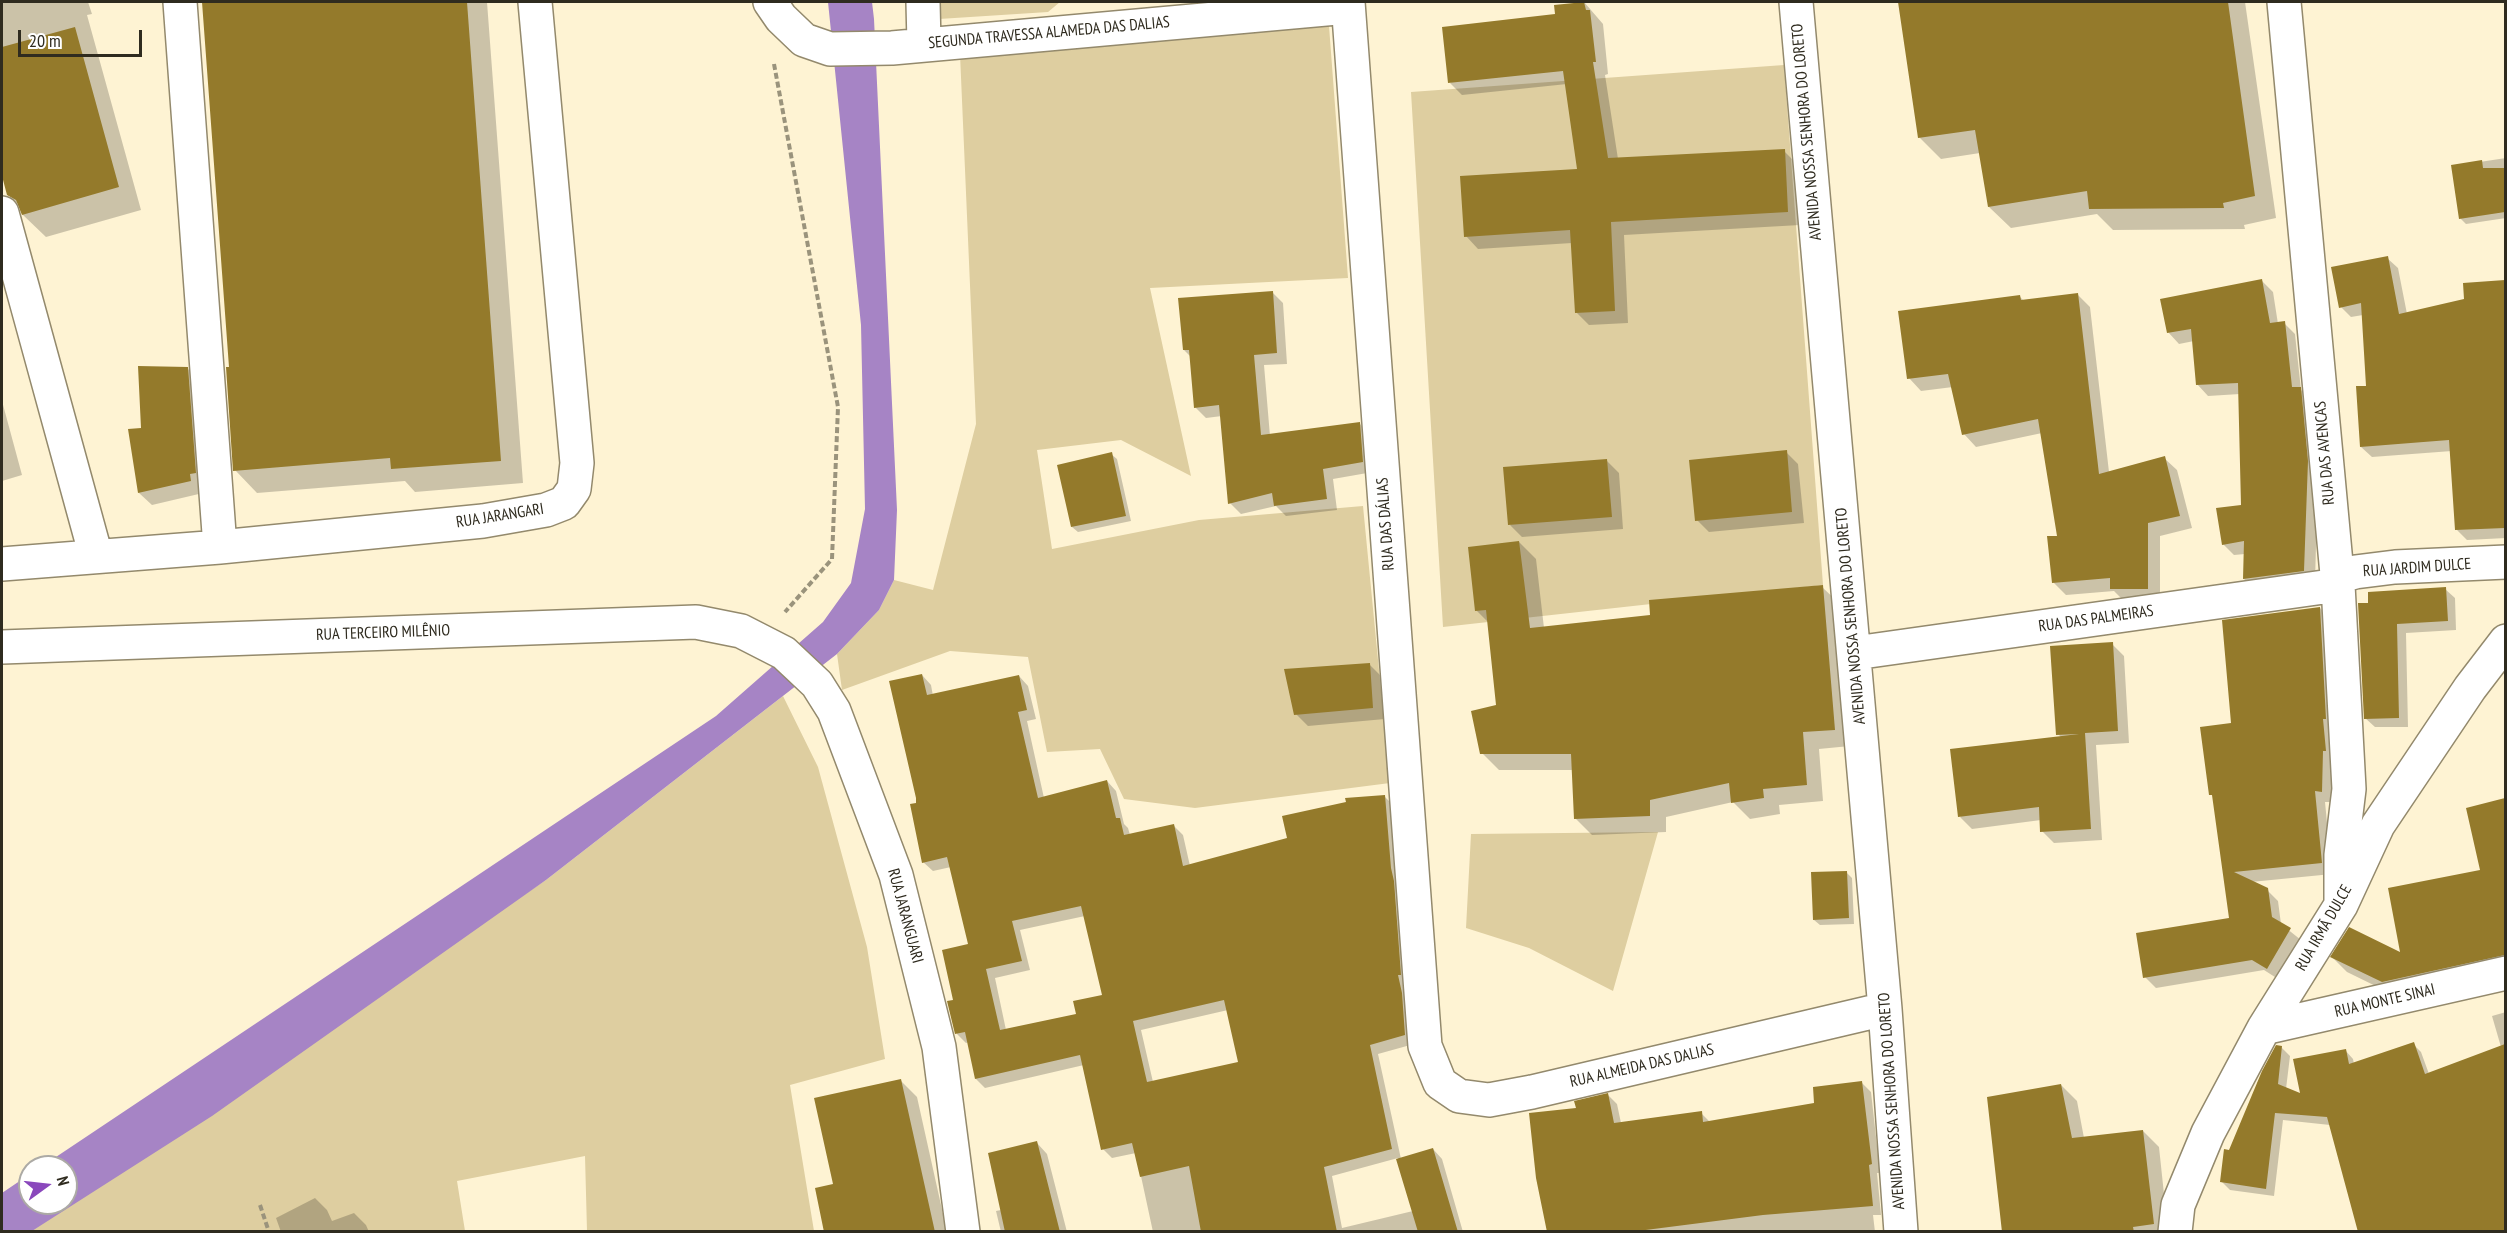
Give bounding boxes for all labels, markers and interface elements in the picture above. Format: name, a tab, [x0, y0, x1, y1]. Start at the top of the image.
street label: SEGUNDA TRAVESSA ALAMEDA DAS DALIAS	[928, 13, 1170, 53]
scale bar	[21, 18, 146, 56]
street label: AVENIDA NOSSA SENHORA DO LORETO	[1788, 23, 1826, 241]
text: 20 m	[29, 29, 61, 52]
street label: RUA DAS AVENCAS	[2311, 400, 2339, 506]
street label: RUA DAS DÁLIAS	[1373, 477, 1399, 571]
street label: RUA JARANGARI	[455, 500, 545, 532]
street label: AVENIDA NOSSA SENHORA DO LORETO	[1832, 507, 1870, 725]
street label: RUA JARDIM DULCE	[2362, 555, 2472, 581]
street label: RUA DAS PALMEIRAS	[2037, 601, 2155, 637]
street label: RUA TERCEIRO MILÊNIO	[316, 621, 450, 645]
street label: RUA JARANGUARI	[883, 867, 927, 965]
street label: RUA IRMÃ DULCE	[2292, 882, 2356, 974]
street label: RUA MONTE SINAI	[2333, 980, 2437, 1022]
street label: AVENIDA NOSSA SENHORA DO LORETO	[1875, 992, 1909, 1210]
street label: RUA ALMEIDA DAS DALIAS	[1568, 1040, 1716, 1092]
north arrow	[18, 1155, 78, 1215]
text: N	[53, 1174, 74, 1188]

